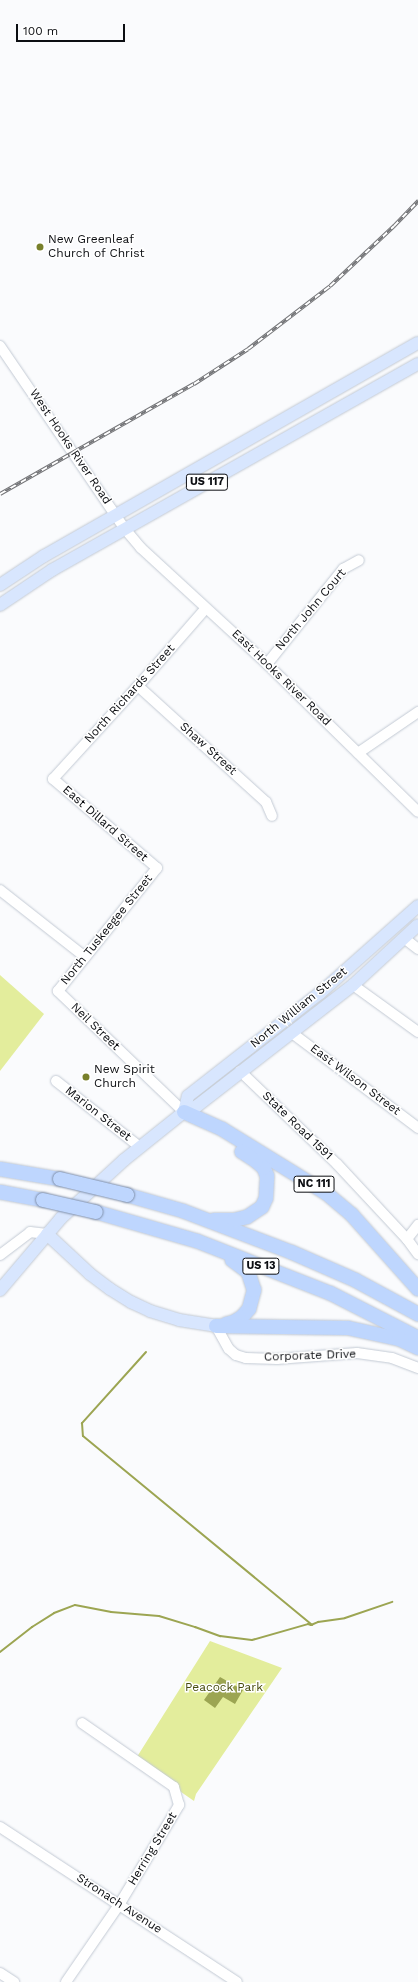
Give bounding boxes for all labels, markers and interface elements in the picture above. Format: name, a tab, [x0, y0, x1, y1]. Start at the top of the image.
scale bar	[18, 16, 127, 42]
text: 100 m	[23, 24, 58, 38]
place label: New Greenleaf Church of Christ	[48, 233, 145, 261]
marker: New Greenleaf Church of Christ	[35, 242, 45, 252]
street label: West Hooks River Road	[26, 386, 114, 508]
road number: US 117	[185, 473, 229, 491]
street label: North John Court	[273, 566, 349, 654]
street label: East Hooks River Road	[228, 627, 334, 729]
street label: North Richards Street	[82, 642, 178, 746]
street label: Shaw Street	[176, 720, 240, 778]
street label: East Dillard Street	[59, 783, 151, 865]
street label: North Tuskeegee Street	[58, 872, 156, 988]
street label: North William Street	[248, 964, 350, 1052]
street label: Neil Street	[67, 1000, 123, 1054]
street label: East Wilson Street	[307, 1041, 403, 1119]
place label: New Spirit Church	[94, 1063, 155, 1091]
marker: New Spirit Church	[81, 1072, 91, 1082]
street label: Marion Street	[62, 1084, 134, 1144]
street label: State Road 1591	[259, 1089, 335, 1163]
road number: NC 111	[293, 1175, 335, 1193]
road number: US 13	[242, 1257, 280, 1275]
street label: Corporate Drive	[264, 1347, 356, 1365]
park label: Peacock Park	[185, 1681, 263, 1695]
street label: Herring Street	[126, 1810, 180, 1888]
street label: Stronach Avenue	[73, 1871, 165, 1937]

